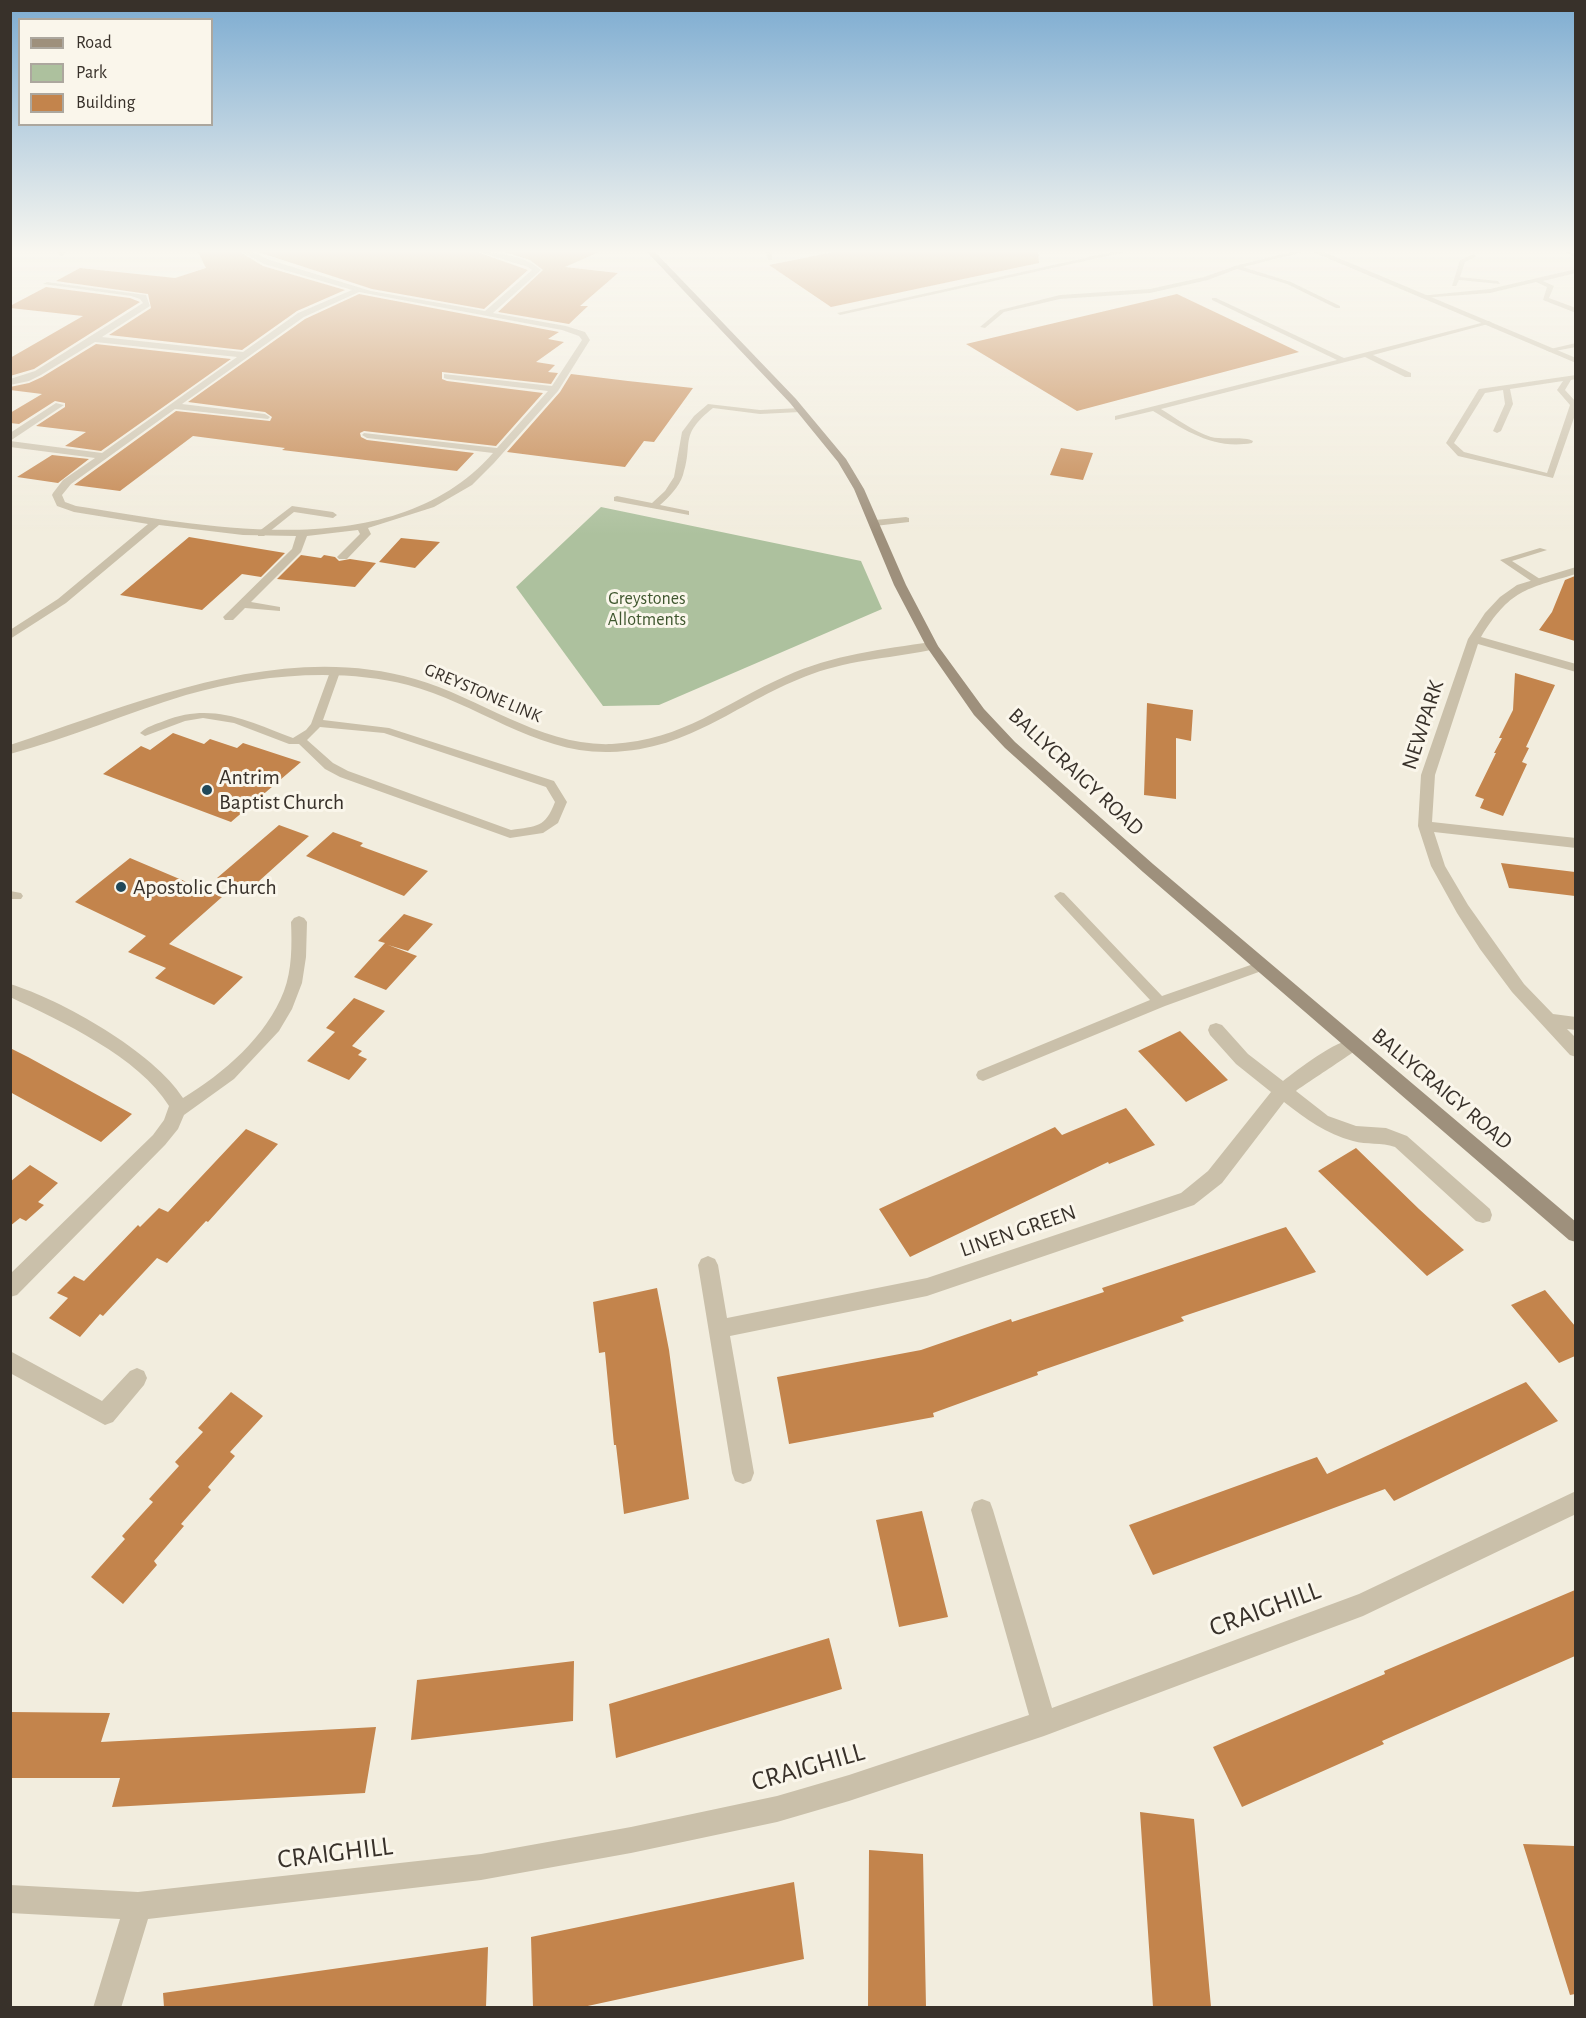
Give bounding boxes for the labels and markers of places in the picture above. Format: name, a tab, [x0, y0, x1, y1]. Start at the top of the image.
place label: Antrim Baptist Church	[219, 764, 344, 816]
marker: Antrim Baptist Church	[200, 783, 214, 797]
place label: Apostolic Church	[133, 874, 277, 900]
marker: Apostolic Church	[114, 880, 128, 894]

